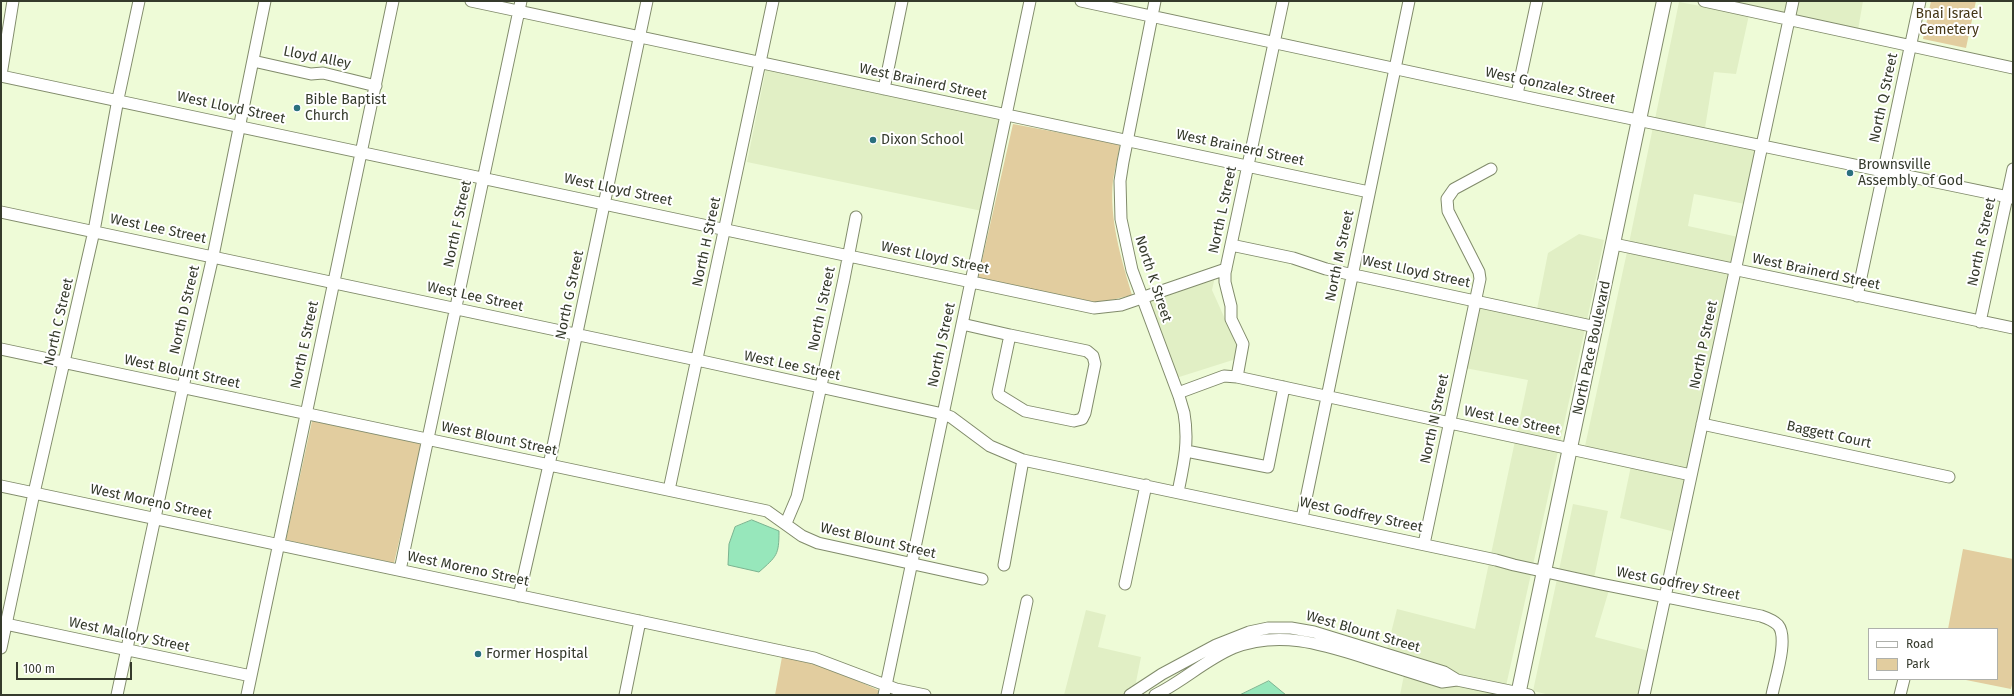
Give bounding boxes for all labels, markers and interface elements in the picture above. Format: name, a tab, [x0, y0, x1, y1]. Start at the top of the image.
park label: Bnai Israel Cemetery	[1916, 6, 1982, 38]
street label: Lloyd Alley	[282, 43, 352, 73]
street label: North Q Street	[1866, 52, 1902, 144]
street label: West Brainerd Street	[858, 60, 988, 104]
street label: West Gonzalez Street	[1484, 64, 1616, 108]
street label: West Lloyd Street	[175, 88, 287, 128]
place label: Bible Baptist Church	[305, 92, 386, 124]
marker: Bible Baptist Church	[292, 103, 302, 113]
street label: West Brainerd Street	[1175, 126, 1305, 170]
place label: Dixon School	[881, 132, 964, 148]
marker: Dixon School	[868, 135, 878, 145]
place label: Brownsville Assembly of God	[1858, 157, 1963, 190]
street label: North L Street	[1206, 165, 1240, 255]
marker: Brownsville Assembly of God	[1845, 168, 1855, 178]
street label: West Lloyd Street	[562, 170, 674, 210]
street label: North F Street	[441, 179, 475, 269]
street label: North H Street	[689, 196, 725, 288]
street label: North R Street	[1964, 196, 2000, 288]
street label: North M Street	[1322, 209, 1358, 303]
street label: West Lee Street	[108, 211, 208, 247]
street label: North K Street	[1131, 234, 1175, 324]
street label: West Lloyd Street	[879, 238, 991, 278]
street label: North G Street	[552, 249, 588, 341]
street label: West Brainerd Street	[1751, 250, 1881, 294]
street label: West Lloyd Street	[1360, 252, 1472, 292]
street label: North D Street	[167, 264, 203, 356]
street label: North I Street	[805, 265, 839, 353]
street label: North C Street	[41, 276, 77, 368]
street label: West Lee Street	[425, 279, 525, 315]
street label: North Pace Boulevard	[1570, 279, 1614, 417]
street label: North P Street	[1686, 299, 1722, 391]
street label: North E Street	[288, 300, 322, 390]
street label: North J Street	[925, 301, 959, 389]
street label: West Lee Street	[742, 348, 842, 384]
street label: West Blount Street	[122, 351, 242, 393]
street label: North N Street	[1417, 373, 1453, 465]
street label: West Lee Street	[1462, 403, 1562, 439]
street label: West Blount Street	[439, 418, 559, 460]
street label: Baggett Court	[1785, 418, 1873, 452]
street label: West Moreno Street	[89, 481, 213, 523]
street label: West Godfrey Street	[1298, 494, 1424, 536]
street label: West Blount Street	[819, 520, 937, 562]
street label: West Moreno Street	[406, 548, 530, 590]
street label: West Godfrey Street	[1615, 564, 1741, 604]
street label: West Blount Street	[1304, 608, 1422, 656]
street label: West Mallory Street	[67, 614, 191, 656]
legend	[1868, 628, 1998, 680]
text: Road	[1906, 637, 1934, 651]
place label: Former Hospital	[486, 646, 588, 662]
marker: Former Hospital	[473, 649, 483, 659]
scale bar	[18, 654, 134, 680]
text: Park	[1906, 657, 1930, 671]
text: 100 m	[23, 662, 55, 676]

